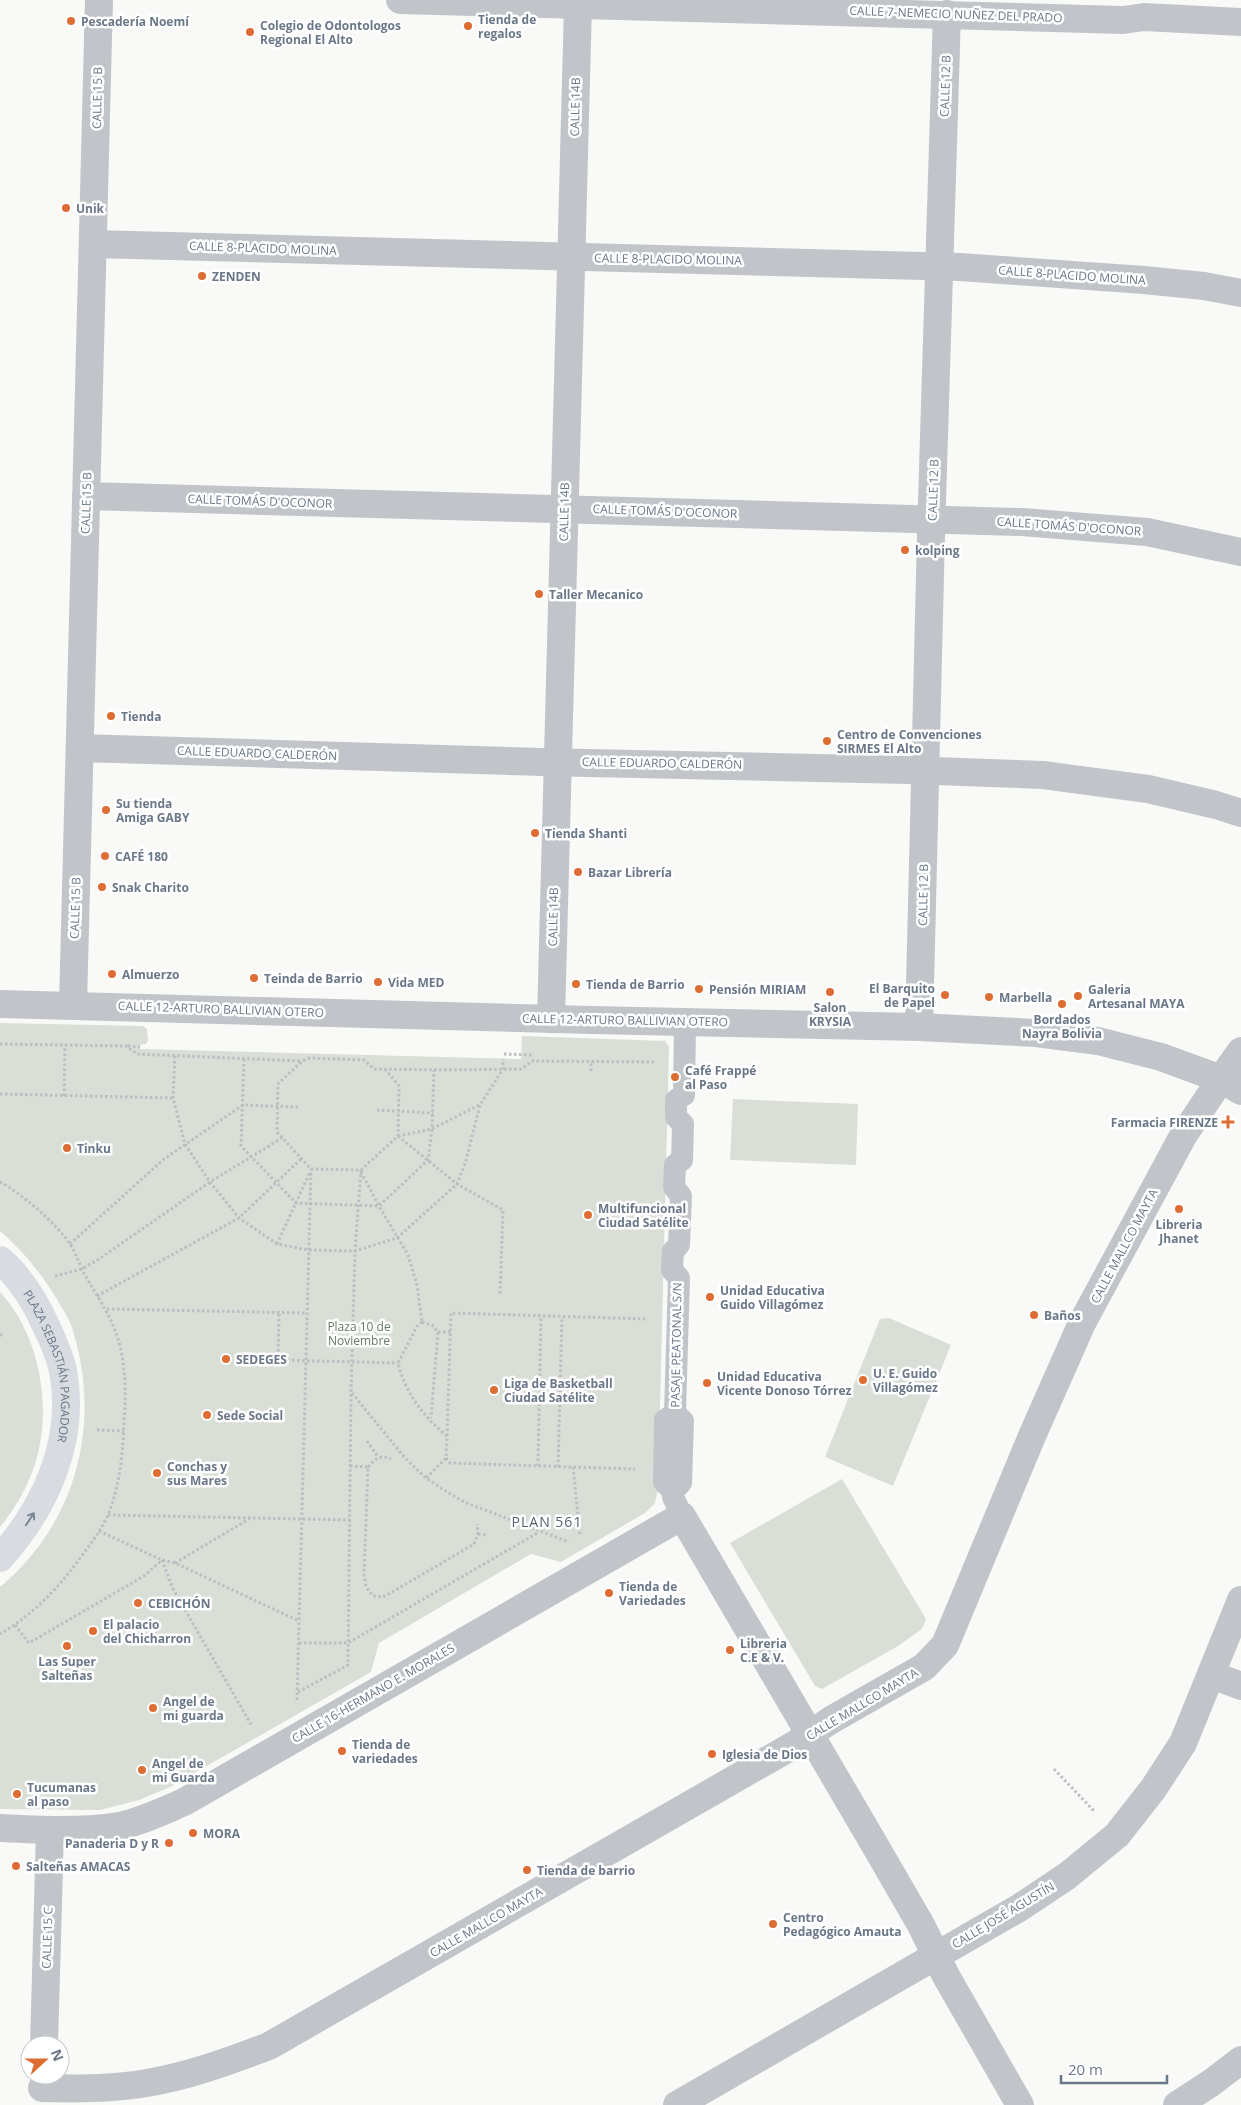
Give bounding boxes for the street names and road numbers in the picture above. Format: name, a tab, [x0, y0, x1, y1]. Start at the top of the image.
street label: CALLE 7-NEMECIO NUÑEZ DEL PRADO	[849, 2, 1063, 26]
street label: CALLE 12 B	[935, 54, 955, 117]
street label: CALLE 15 B	[88, 67, 106, 129]
street label: CALLE 14B	[566, 77, 584, 137]
street label: CALLE 8-PLACIDO MOLINA	[189, 237, 338, 259]
street label: CALLE 8-PLACIDO MOLINA	[594, 249, 742, 269]
street label: CALLE 8-PLACIDO MOLINA	[998, 261, 1147, 289]
street label: CALLE 12 B	[923, 458, 943, 521]
street label: CALLE 15 B	[76, 471, 96, 534]
street label: CALLE 14B	[555, 482, 573, 542]
street label: CALLE TOMÁS D'OCONOR	[187, 490, 333, 512]
street label: CALLE TOMÁS D'OCONOR	[592, 500, 738, 522]
street label: CALLE TOMÁS D'OCONOR	[996, 512, 1142, 540]
street label: CALLE EDUARDO CALDERÓN	[177, 742, 337, 764]
street label: CALLE EDUARDO CALDERÓN	[582, 753, 742, 773]
street label: CALLE 12 B	[914, 864, 932, 926]
street label: CALLE 15 B	[65, 876, 85, 939]
street label: CALLE 14B	[544, 887, 562, 947]
street label: CALLE 12-ARTURO BALLIVIAN OTERO	[118, 997, 324, 1021]
street label: CALLE 12-ARTURO BALLIVIAN OTERO	[522, 1010, 728, 1030]
street label: CALLE MALLCO MAYTA	[1087, 1185, 1162, 1306]
street label: PASAJE PEATONAL S/N	[666, 1282, 686, 1408]
street label: PLAZA SEBASTIÁN PAGADOR	[20, 1286, 75, 1445]
street label: CALLE 16-HERMANO E. MORALES	[288, 1639, 458, 1747]
street label: CALLE MALLCO MAYTA	[803, 1664, 921, 1744]
street label: CALLE JOSÉ AGUSTÍN	[948, 1878, 1058, 1952]
street label: CALLE MALLCO MAYTA	[426, 1883, 546, 1961]
street label: CALLE 15 C	[37, 1906, 57, 1969]

